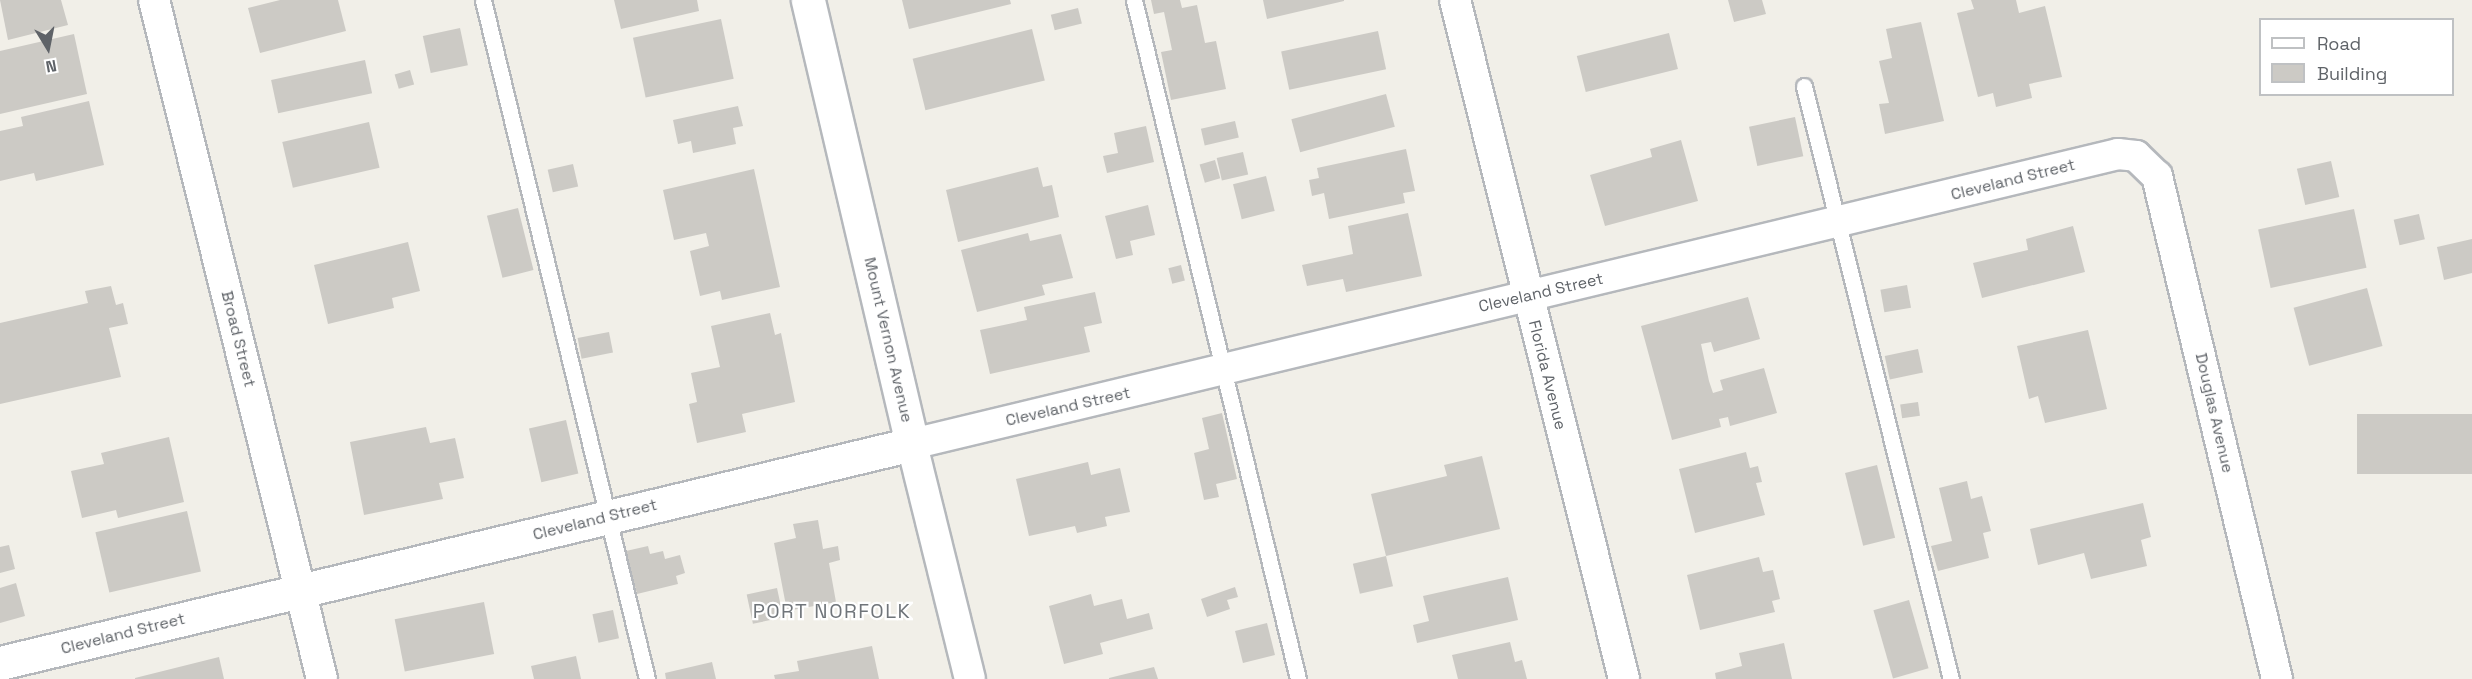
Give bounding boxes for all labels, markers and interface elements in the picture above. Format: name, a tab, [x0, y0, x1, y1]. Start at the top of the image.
north arrow	[18, 18, 78, 78]
legend	[2259, 18, 2454, 96]
text: Road	[2317, 32, 2361, 55]
text: N	[44, 55, 58, 77]
text: Building	[2317, 62, 2387, 85]
street label: Cleveland Street	[1949, 155, 2077, 205]
street label: Mount Vernon Avenue	[860, 255, 916, 425]
street label: Cleveland Street	[1477, 269, 1605, 317]
street label: Broad Street	[217, 289, 259, 389]
street label: Florida Avenue	[1524, 318, 1570, 432]
street label: Douglas Avenue	[2191, 351, 2237, 475]
street label: Cleveland Street	[1004, 383, 1132, 431]
street label: Cleveland Street	[531, 495, 659, 545]
district label: PORT NORFOLK	[752, 599, 912, 623]
street label: Cleveland Street	[59, 609, 187, 659]

